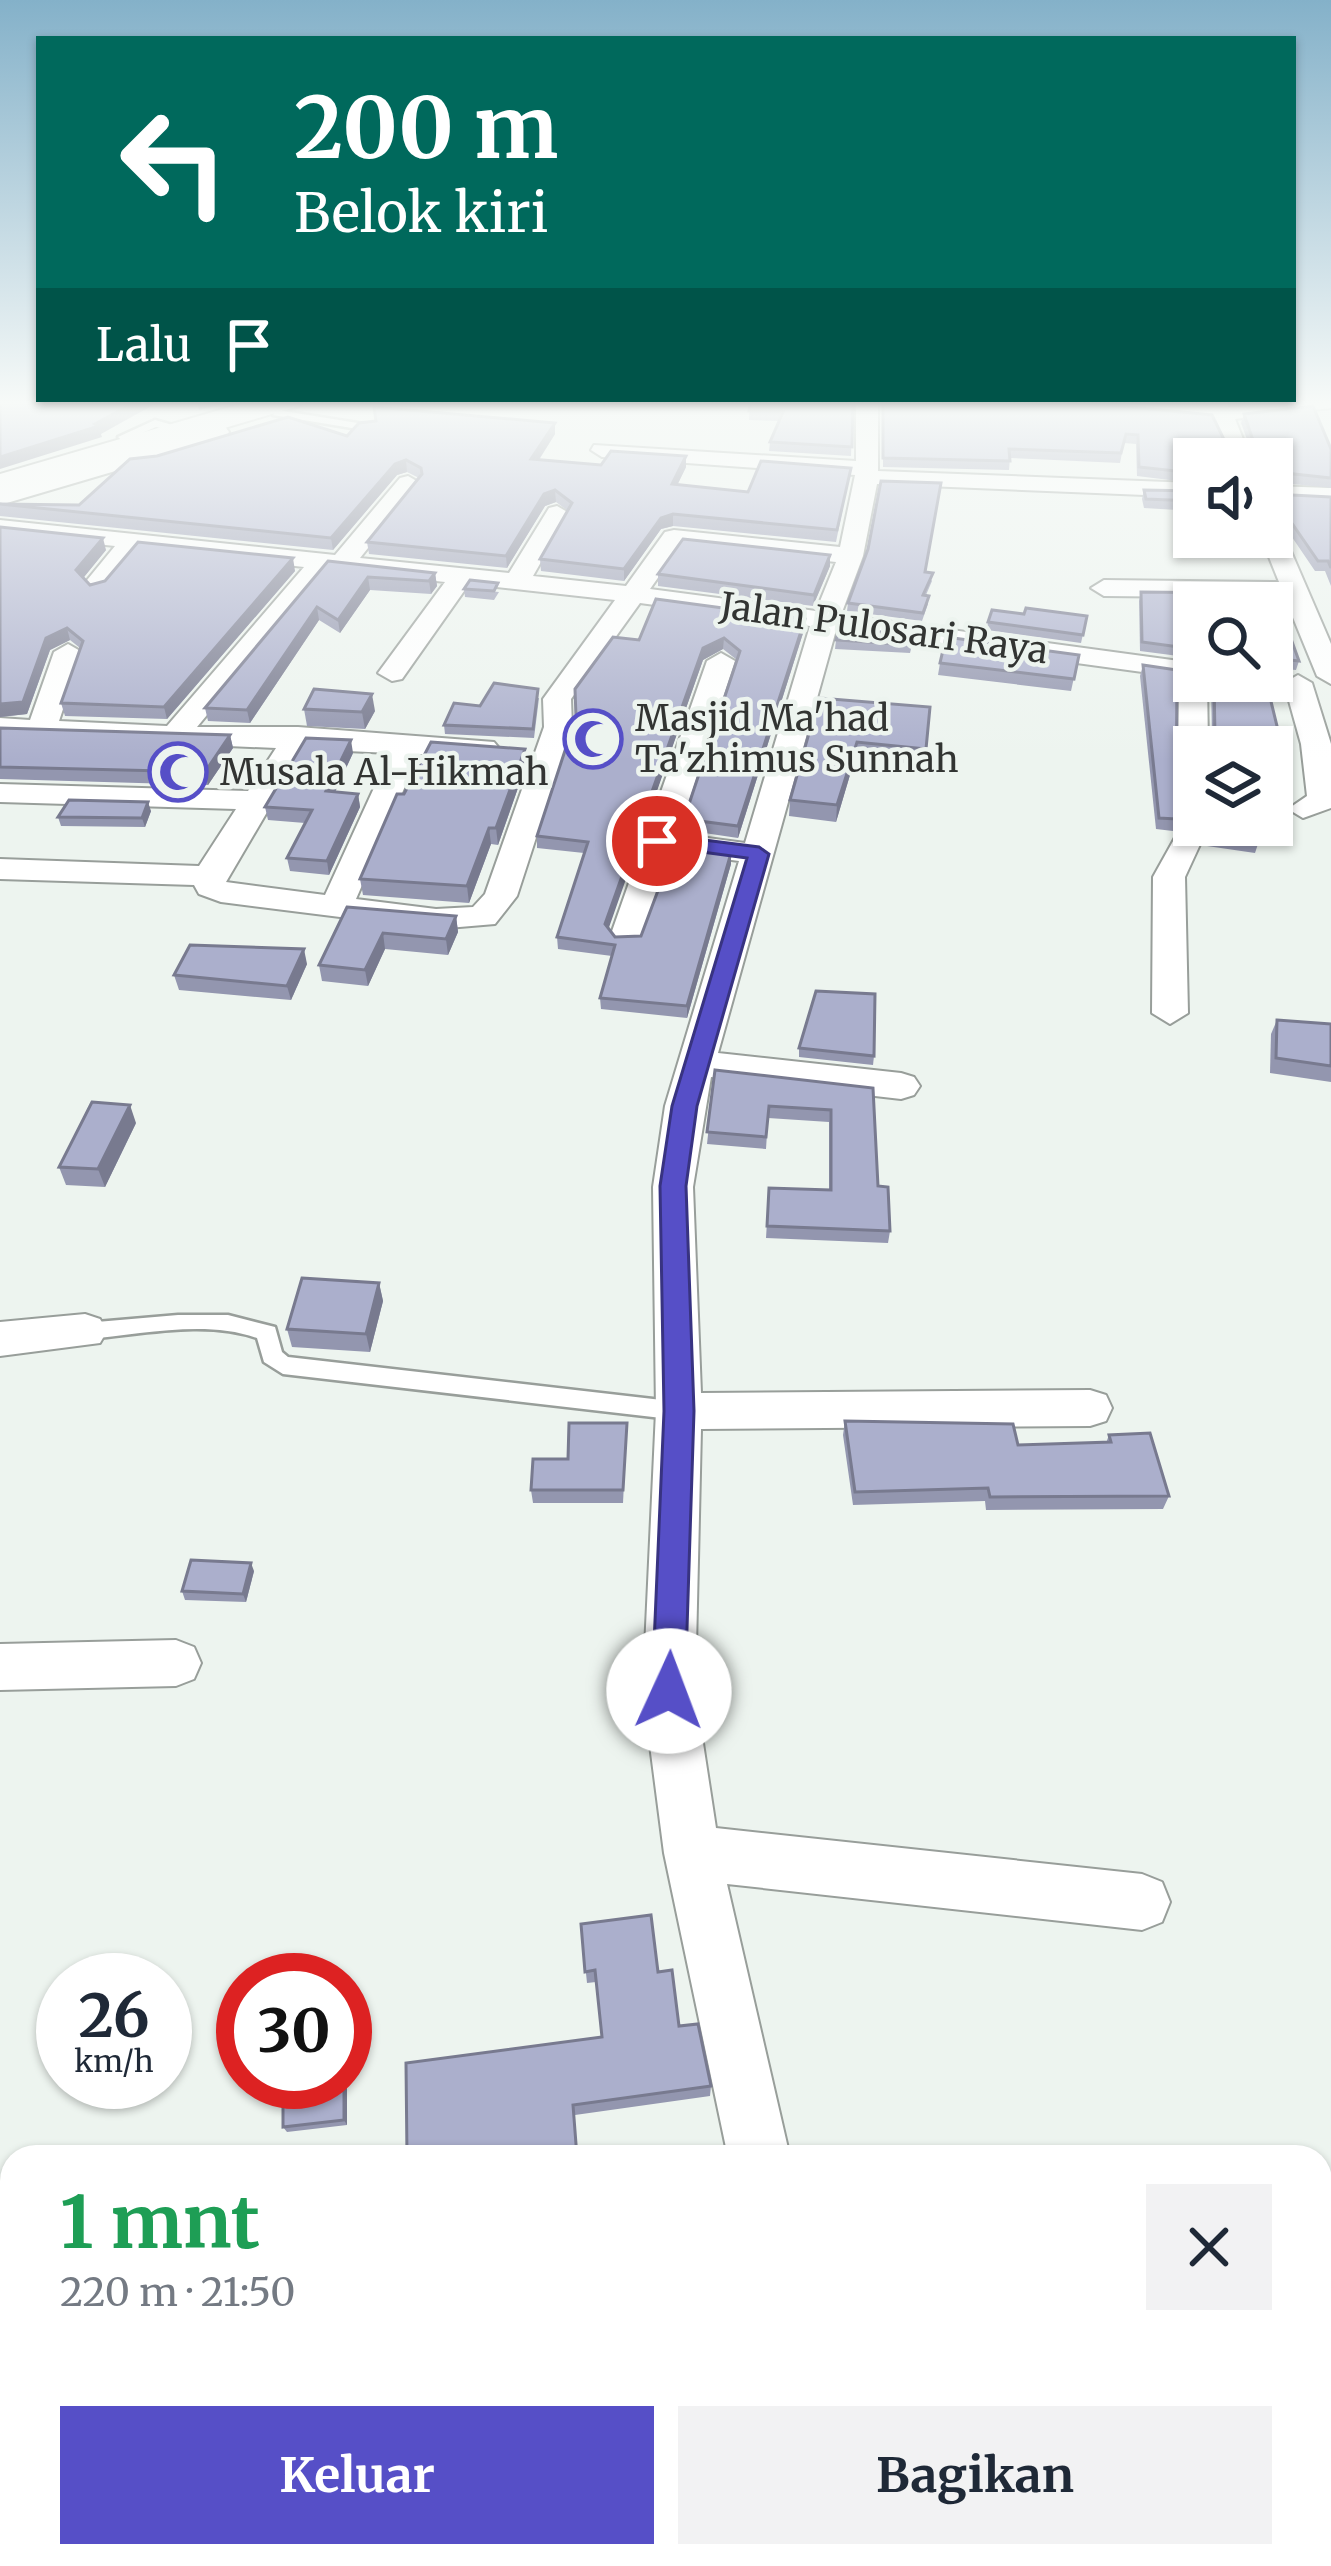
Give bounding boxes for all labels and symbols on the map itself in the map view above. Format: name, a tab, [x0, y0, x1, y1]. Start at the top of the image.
street label: Jalan Pulosari Raya	[716, 583, 1051, 673]
place label: Masjid Ma'had Ta'zhimus Sunnah	[635, 696, 959, 782]
mosque icon: Masjid Ma'had Ta'zhimus Sunnah	[562, 708, 624, 770]
mosque icon: Musala Al-Hikmah	[147, 741, 209, 803]
place label: Musala Al-Hikmah	[220, 750, 549, 795]
pin	[606, 790, 708, 892]
position arrow	[606, 1628, 732, 1754]
speed limit sign: 30	[216, 1953, 372, 2109]

